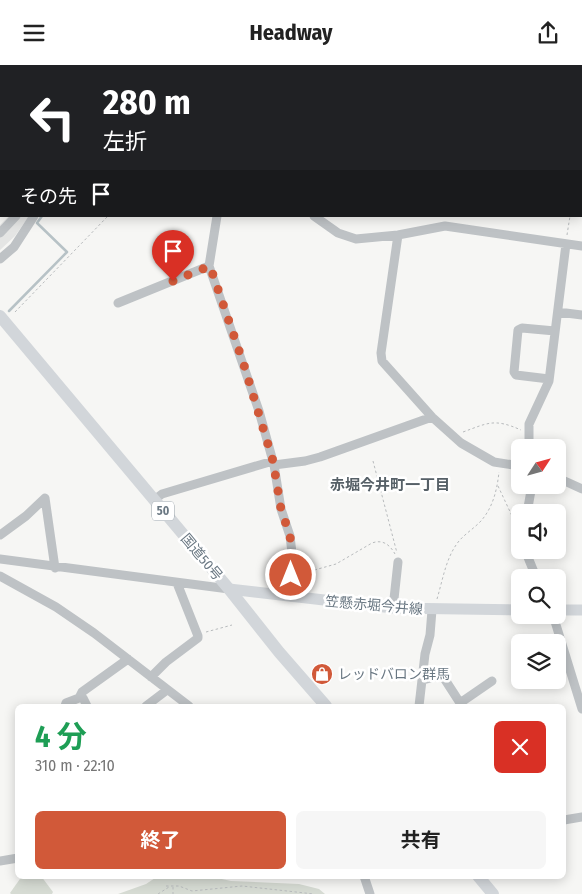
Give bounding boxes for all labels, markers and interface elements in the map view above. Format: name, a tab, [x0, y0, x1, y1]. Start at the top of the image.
icon: menu	[20, 19, 48, 47]
text: Headway	[250, 19, 332, 46]
icon: share	[534, 19, 562, 47]
text: 280 m	[103, 81, 191, 123]
icon: left	[20, 85, 85, 150]
text: 左折	[103, 128, 147, 155]
icon: arrive	[87, 180, 115, 208]
text: その先	[20, 185, 77, 208]
pin	[152, 230, 194, 281]
icon: arrive	[159, 237, 187, 265]
north arrow	[511, 439, 566, 494]
map controls	[511, 439, 566, 689]
district label: 赤堀今井町一丁目	[330, 476, 450, 494]
road number: 50	[152, 501, 174, 521]
button: sound	[511, 504, 566, 559]
street label: 国道50号	[177, 531, 226, 584]
position arrow	[264, 548, 316, 600]
button: search	[511, 569, 566, 624]
street label: 笠懸赤堀今井線	[324, 593, 424, 618]
button: layers	[511, 634, 566, 689]
shop icon: レッドバロン群馬	[310, 662, 334, 686]
place label: レッドバロン群馬	[338, 666, 450, 683]
text: 4 分	[35, 719, 87, 755]
button: close	[494, 721, 546, 773]
text: 310 m · 22:10	[35, 756, 115, 775]
button: 終了	[35, 811, 286, 869]
button: 共有	[296, 811, 546, 869]

